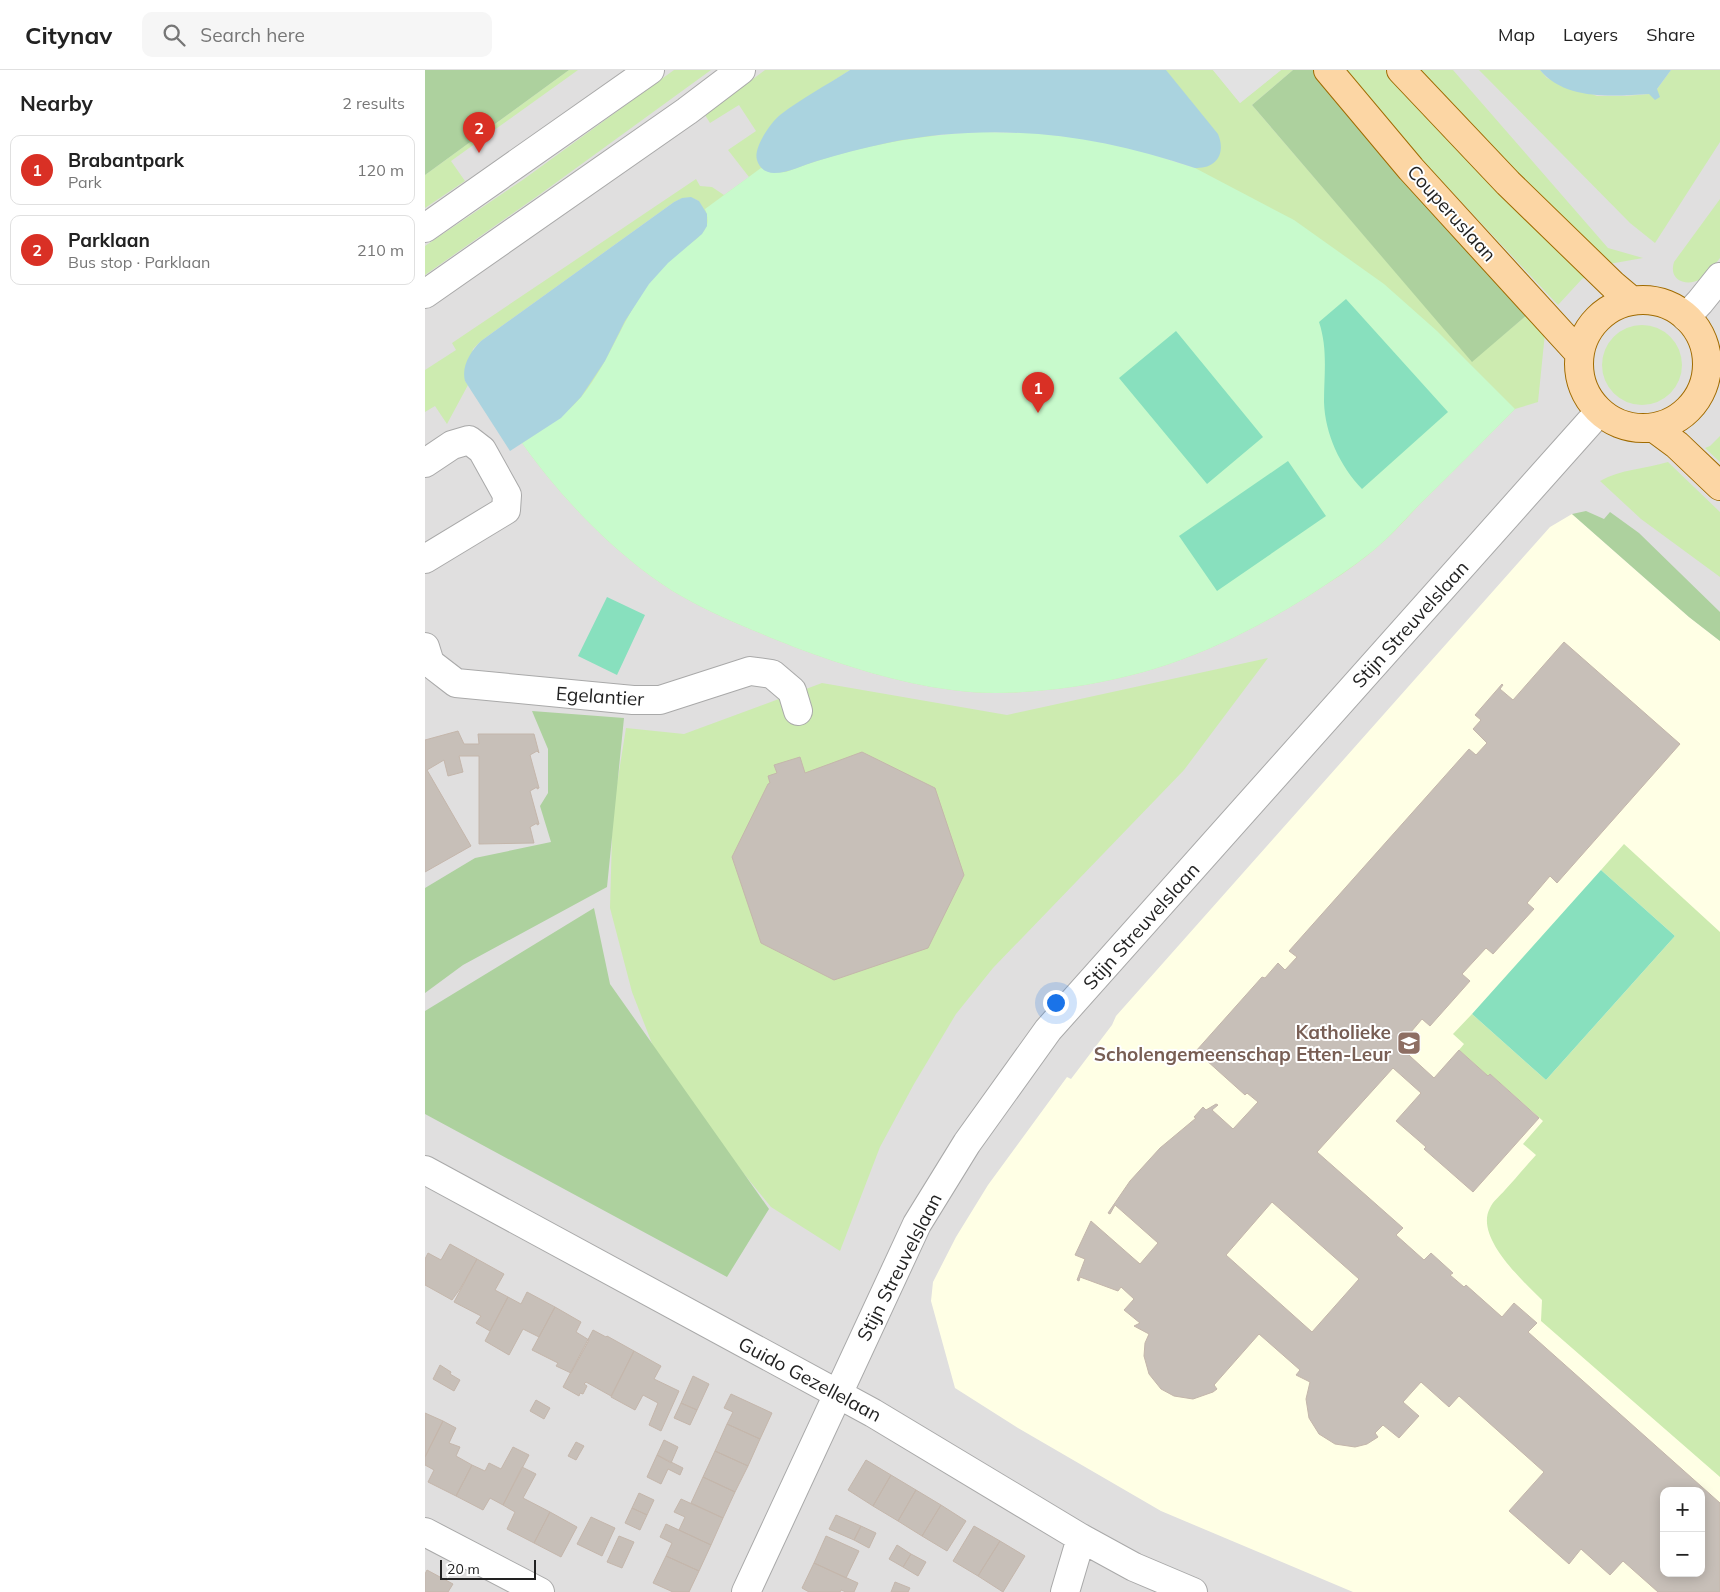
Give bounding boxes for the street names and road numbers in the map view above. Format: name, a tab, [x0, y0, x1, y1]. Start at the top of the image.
street label: Couperuslaan	[1402, 160, 1502, 266]
street label: Stijn Streuvelslaan	[1347, 555, 1473, 693]
street label: Egelantier	[555, 681, 645, 711]
street label: Stijn Streuvelslaan	[1078, 857, 1204, 995]
street label: Stijn Streuvelslaan	[851, 1189, 947, 1345]
street label: Guido Gezellelaan	[734, 1331, 886, 1427]

